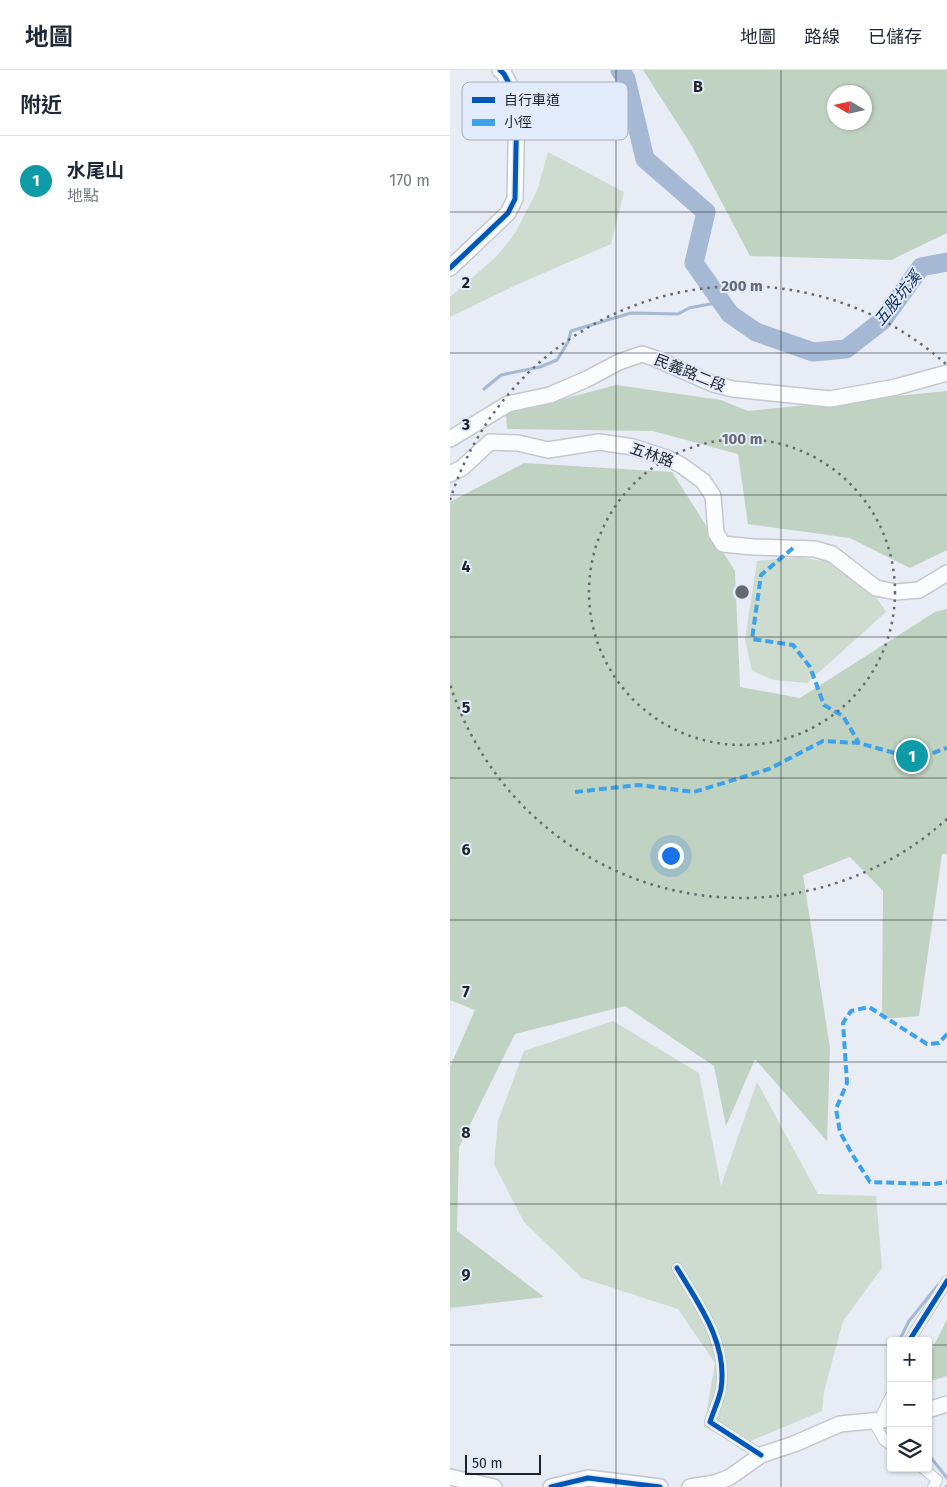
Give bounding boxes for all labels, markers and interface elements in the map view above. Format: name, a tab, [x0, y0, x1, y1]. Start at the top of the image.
text: 地圖	[25, 23, 73, 51]
text: 地圖	[740, 26, 776, 48]
text: 路線	[804, 26, 840, 48]
text: 已儲存	[868, 26, 922, 48]
text: B	[693, 77, 703, 96]
legend	[462, 82, 628, 140]
north arrow	[827, 85, 872, 130]
text: 附近	[20, 92, 62, 118]
text: 自行車道	[504, 92, 560, 109]
text: 小徑	[504, 114, 532, 131]
text: 水尾山	[67, 159, 124, 182]
text: 1	[32, 171, 40, 190]
text: 170 m	[389, 171, 430, 190]
text: 地點	[67, 186, 99, 205]
water label: 五股坑溪	[870, 266, 926, 329]
text: 2	[462, 273, 470, 292]
text: 200 m	[721, 277, 763, 295]
street label: 民義路二段	[652, 351, 728, 395]
text: 3	[461, 415, 470, 434]
text: 100 m	[722, 430, 762, 448]
street label: 五林路	[628, 439, 676, 471]
text: 4	[461, 557, 471, 576]
centre of rings	[733, 583, 751, 601]
text: 5	[462, 698, 471, 717]
pin: 1	[896, 737, 928, 775]
text: 6	[461, 840, 471, 859]
your location	[658, 843, 684, 869]
text: 7	[462, 982, 470, 1001]
text: 8	[461, 1123, 471, 1142]
text: 9	[462, 1265, 471, 1284]
map controls	[887, 1337, 932, 1472]
button: +	[887, 1337, 932, 1382]
button: −	[887, 1382, 932, 1427]
button: layers	[887, 1427, 932, 1472]
scale bar	[465, 1452, 541, 1475]
text: 50 m	[472, 1455, 503, 1472]

